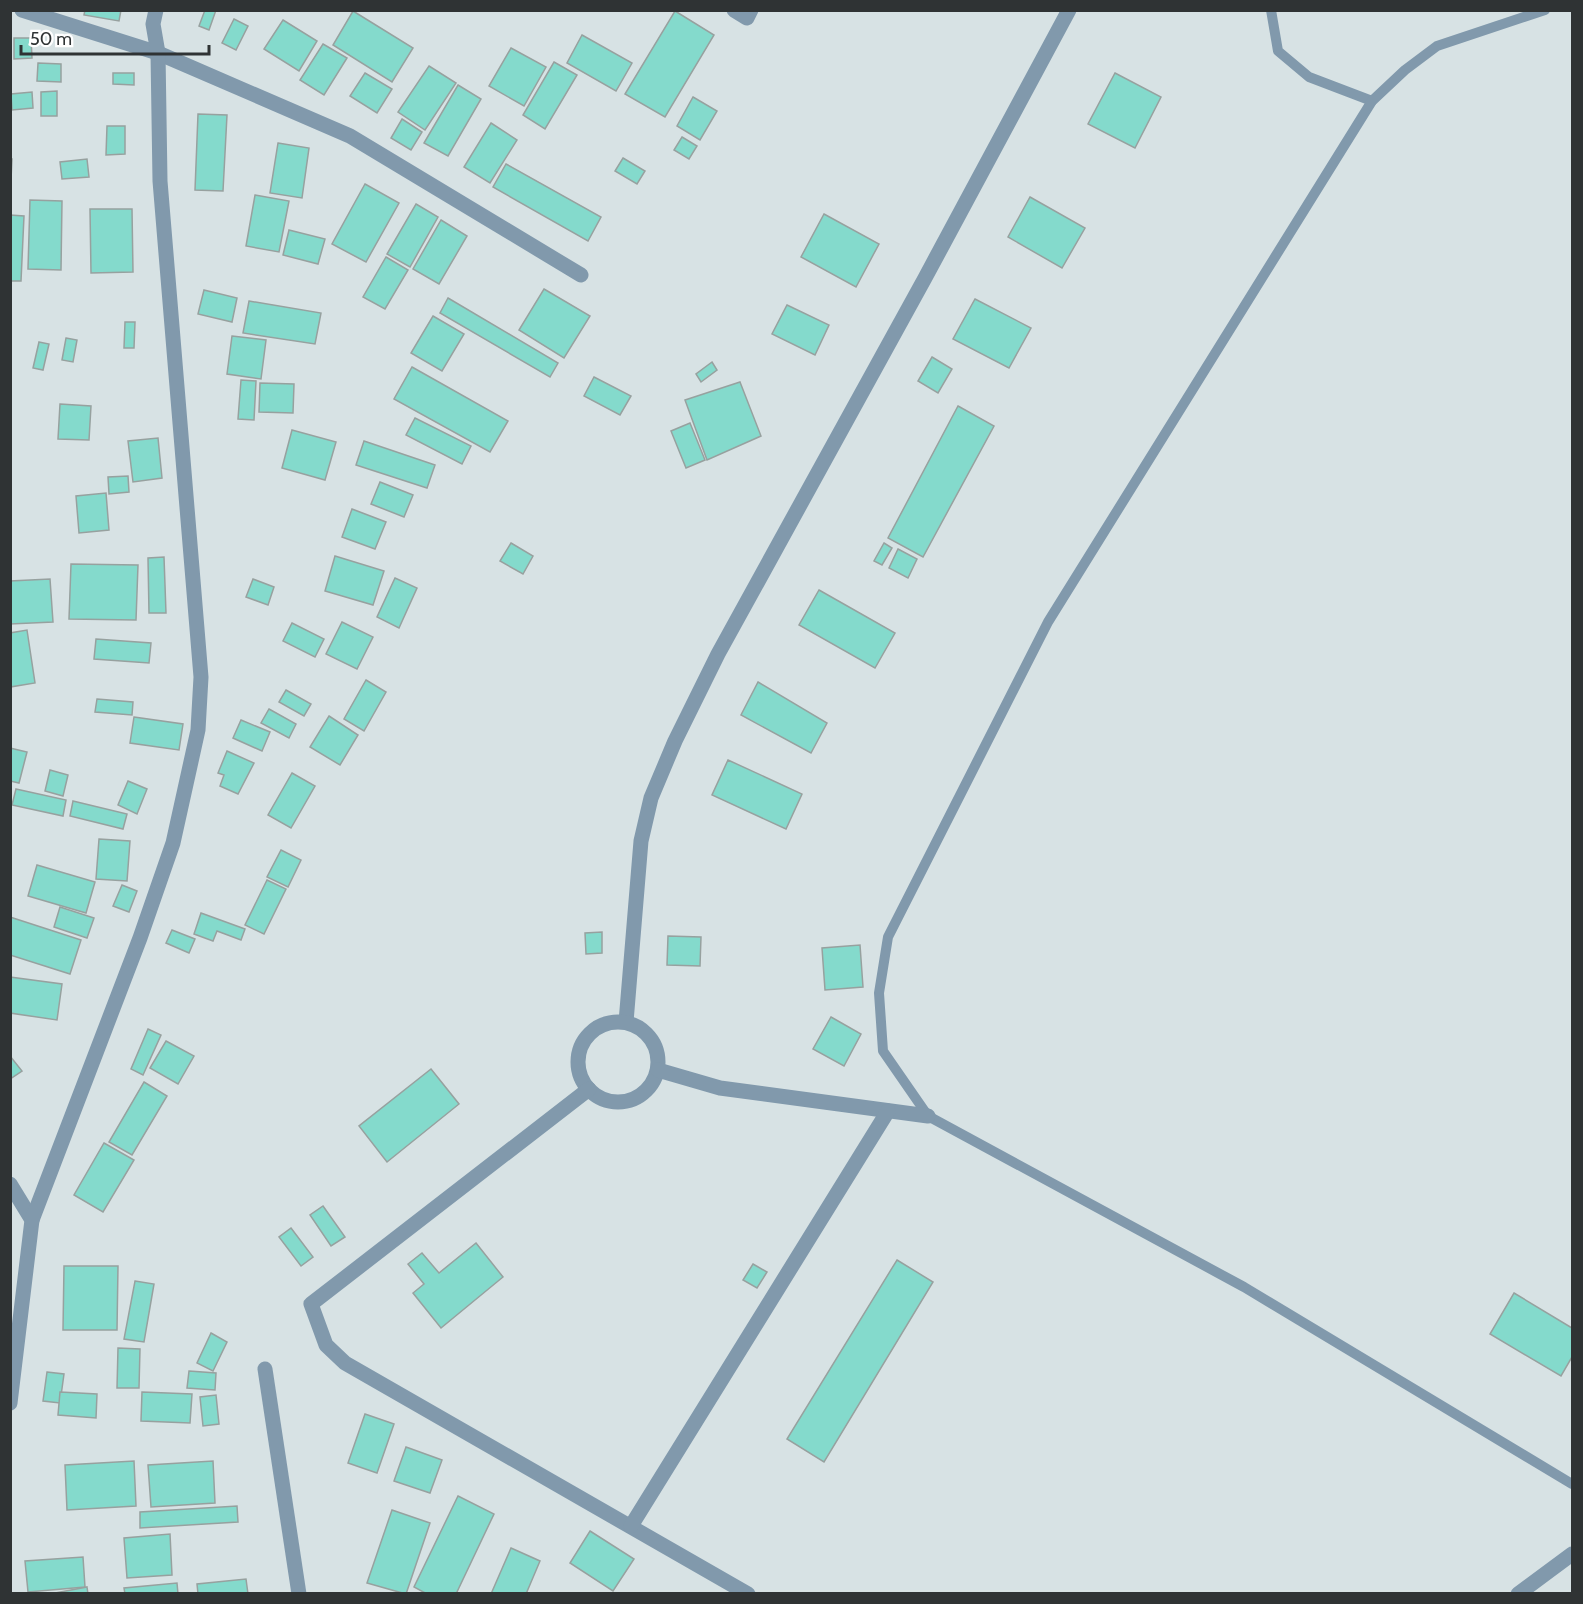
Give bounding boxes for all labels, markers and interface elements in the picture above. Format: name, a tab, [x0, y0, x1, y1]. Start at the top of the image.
scale bar	[21, 18, 208, 56]
text: 50 m	[30, 28, 72, 50]

